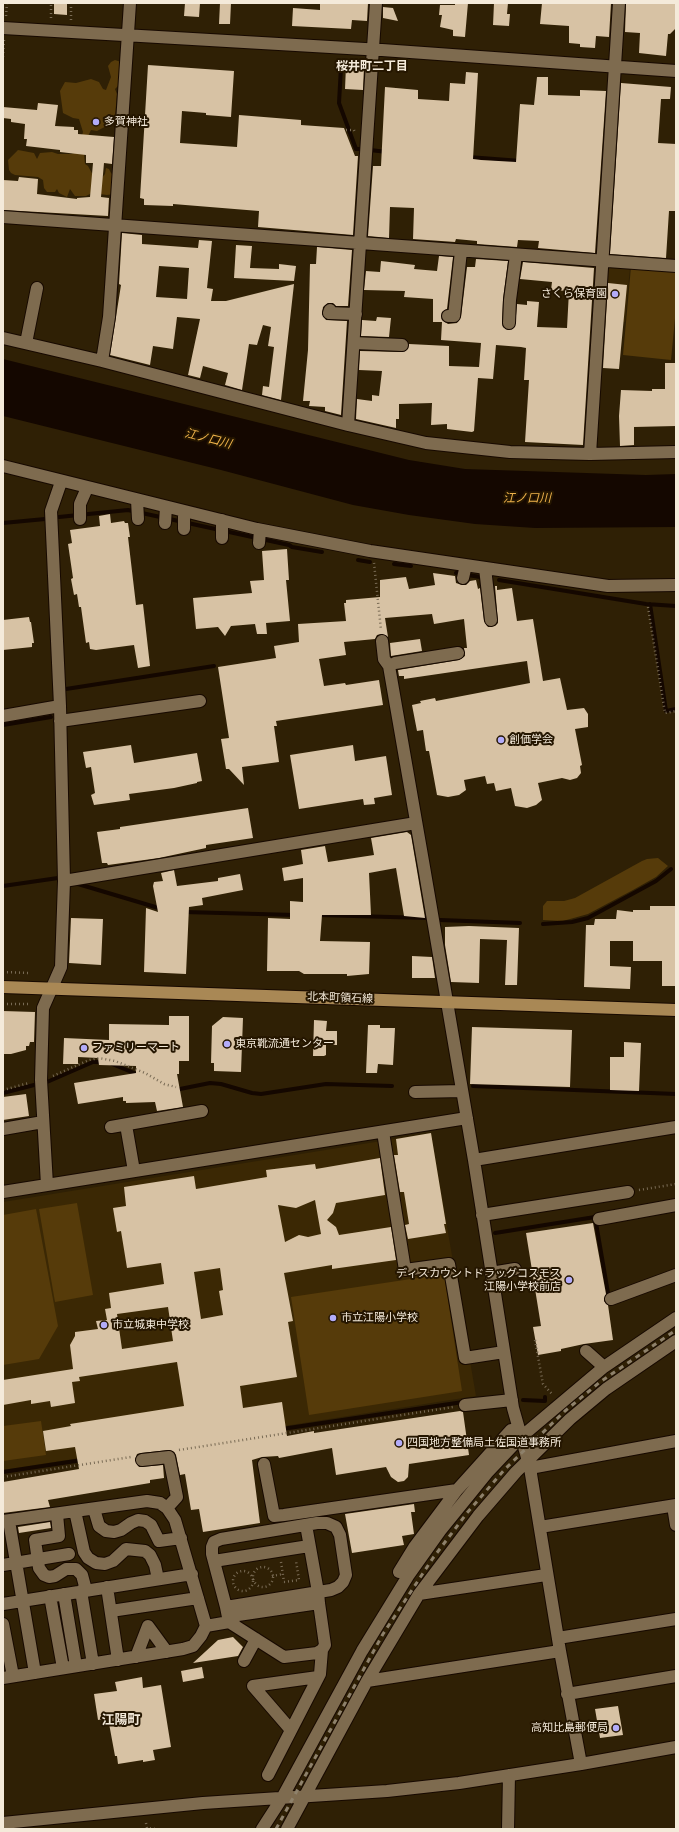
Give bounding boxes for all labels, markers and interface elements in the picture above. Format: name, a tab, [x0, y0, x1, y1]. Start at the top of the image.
district label: 桜井町二丁目	[336, 60, 408, 74]
place label: 多賀神社	[104, 115, 148, 129]
marker: 多賀神社	[91, 117, 101, 127]
place label: さくら保育園	[541, 287, 607, 301]
marker: さくら保育園	[610, 289, 620, 299]
water label: 江ノ口川	[183, 426, 233, 452]
water label: 江ノ口川	[503, 492, 551, 506]
place label: 創価学会	[509, 733, 553, 747]
marker: 創価学会	[496, 735, 506, 745]
street label: 北本町領石線	[307, 990, 373, 1006]
place label: 東京靴流通センター	[235, 1037, 334, 1051]
marker: 東京靴流通センター	[222, 1039, 232, 1049]
place label: ファミリーマート	[92, 1041, 180, 1055]
marker: ファミリーマート	[79, 1043, 89, 1053]
place label: ディスカウントドラッグコスモス 江陽小学校前店	[396, 1267, 561, 1293]
marker: ディスカウントドラッグコスモス 江陽小学校前店	[564, 1275, 574, 1285]
place label: 市立江陽小学校	[341, 1311, 418, 1325]
marker: 市立江陽小学校	[328, 1313, 338, 1323]
place label: 市立城東中学校	[112, 1318, 189, 1332]
marker: 市立城東中学校	[99, 1320, 109, 1330]
place label: 四国地方整備局土佐国道事務所	[407, 1436, 561, 1450]
marker: 四国地方整備局土佐国道事務所	[394, 1438, 404, 1448]
district label: 江陽町	[102, 1712, 140, 1728]
place label: 高知比島郵便局	[531, 1721, 608, 1735]
marker: 高知比島郵便局	[611, 1723, 621, 1733]

